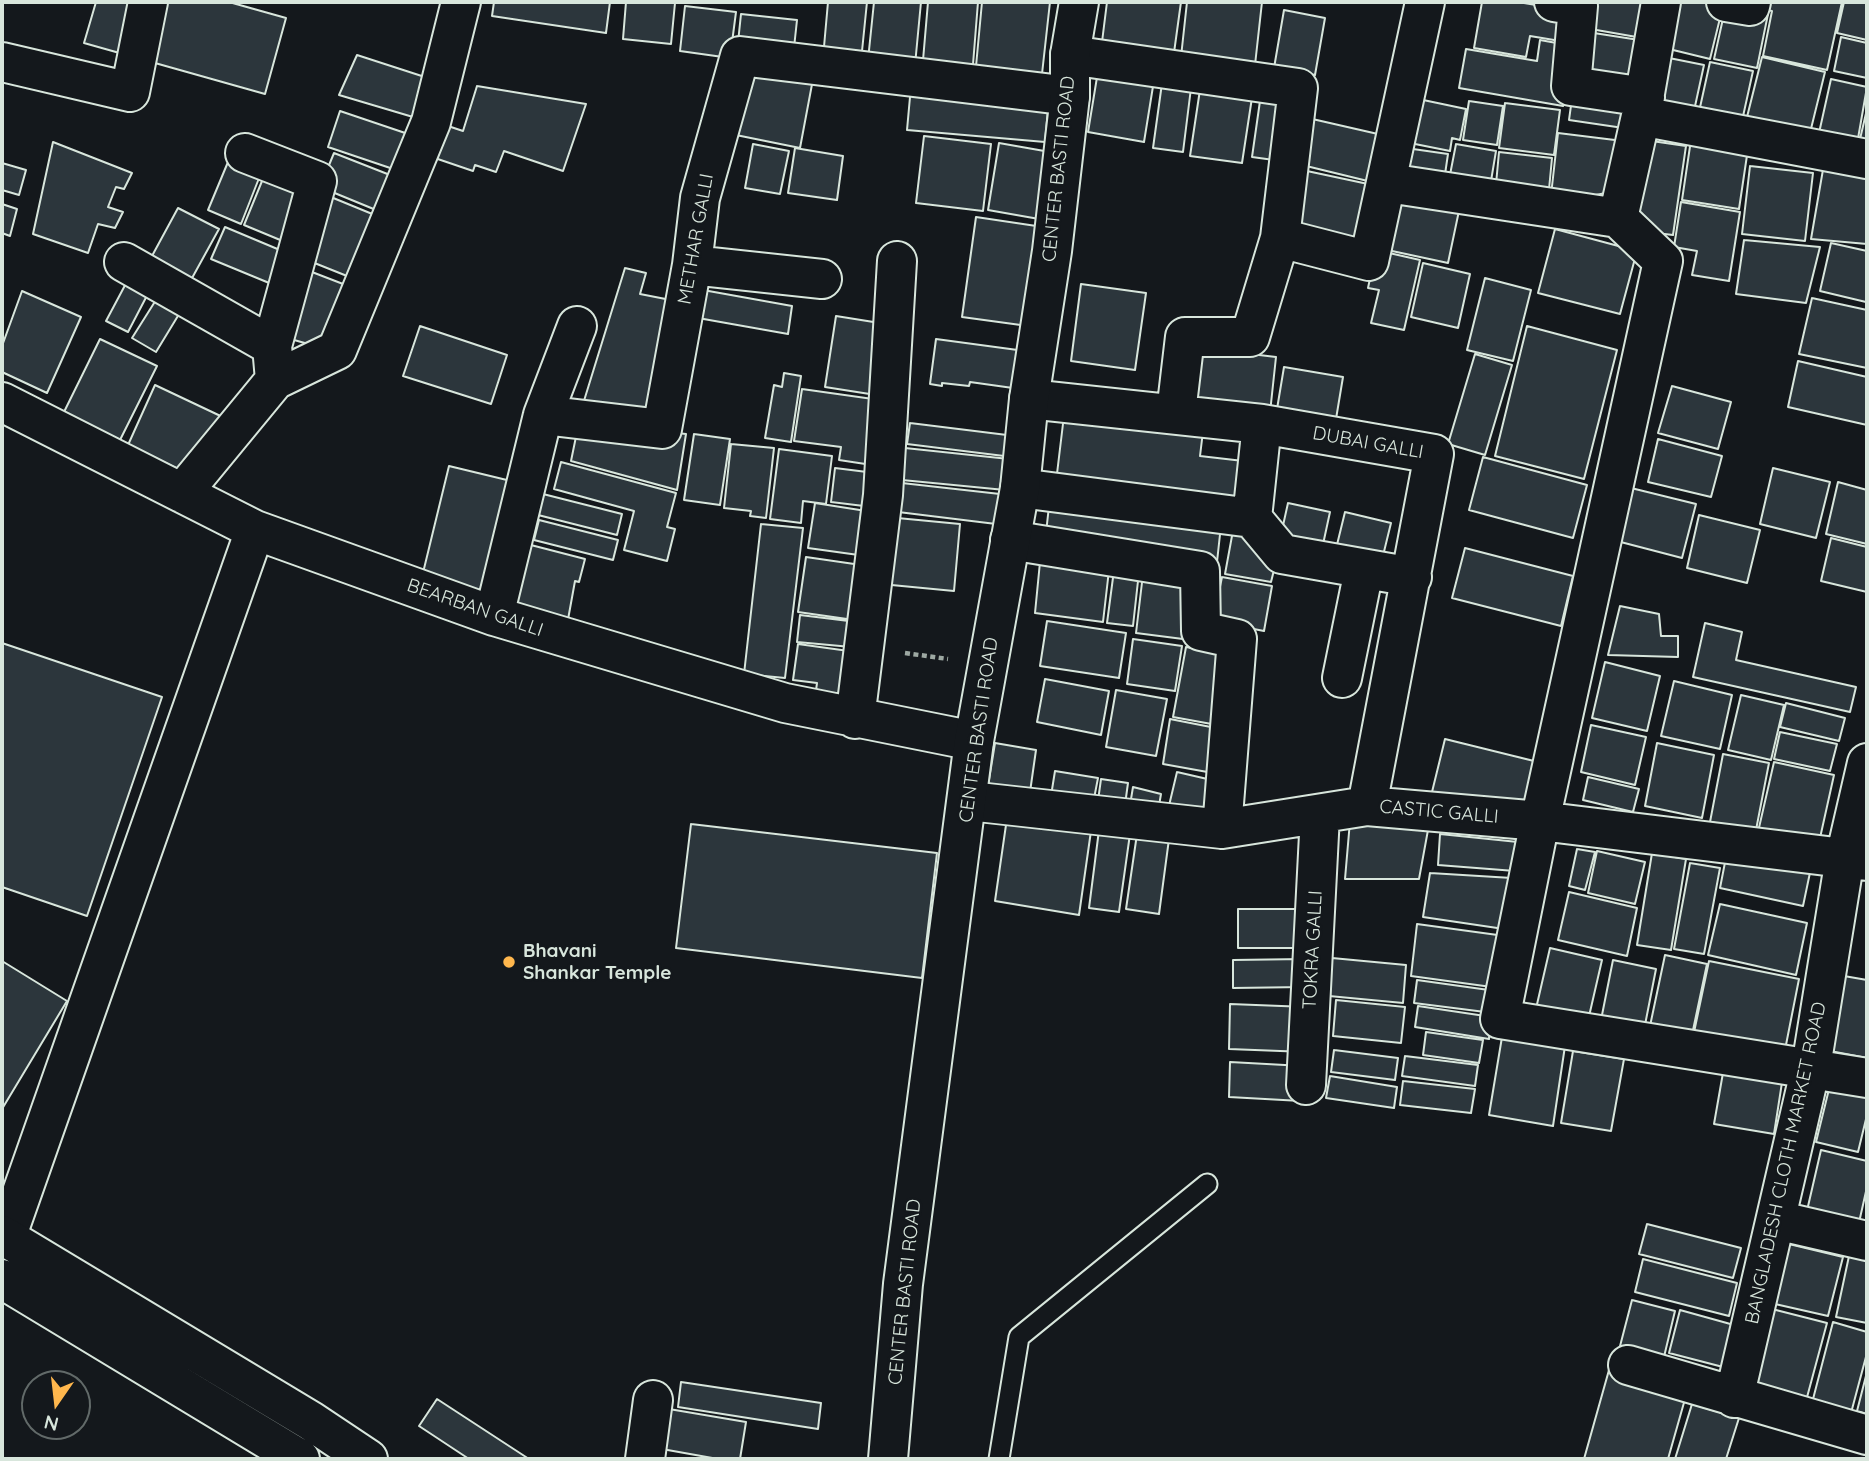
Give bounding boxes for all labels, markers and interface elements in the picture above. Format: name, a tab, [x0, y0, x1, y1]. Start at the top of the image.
street label: CENTER BASTI ROAD	[1038, 75, 1080, 263]
street label: METHAR GALLI	[673, 172, 719, 306]
street label: DUBAI GALLI	[1311, 422, 1425, 464]
street label: BEARBAN GALLI	[404, 574, 546, 642]
street label: CENTER BASTI ROAD	[955, 636, 1003, 824]
street label: CASTIC GALLI	[1378, 795, 1500, 829]
street label: TOKRA GALLI	[1298, 890, 1328, 1010]
place label: Bhavani Shankar Temple	[523, 940, 671, 984]
marker: Bhavani Shankar Temple	[501, 954, 517, 970]
street label: BANGLADESH CLOTH MARKET ROAD	[1741, 1000, 1831, 1326]
street label: CENTER BASTI ROAD	[884, 1198, 926, 1386]
north arrow	[21, 1370, 91, 1440]
text: N	[42, 1410, 61, 1437]

